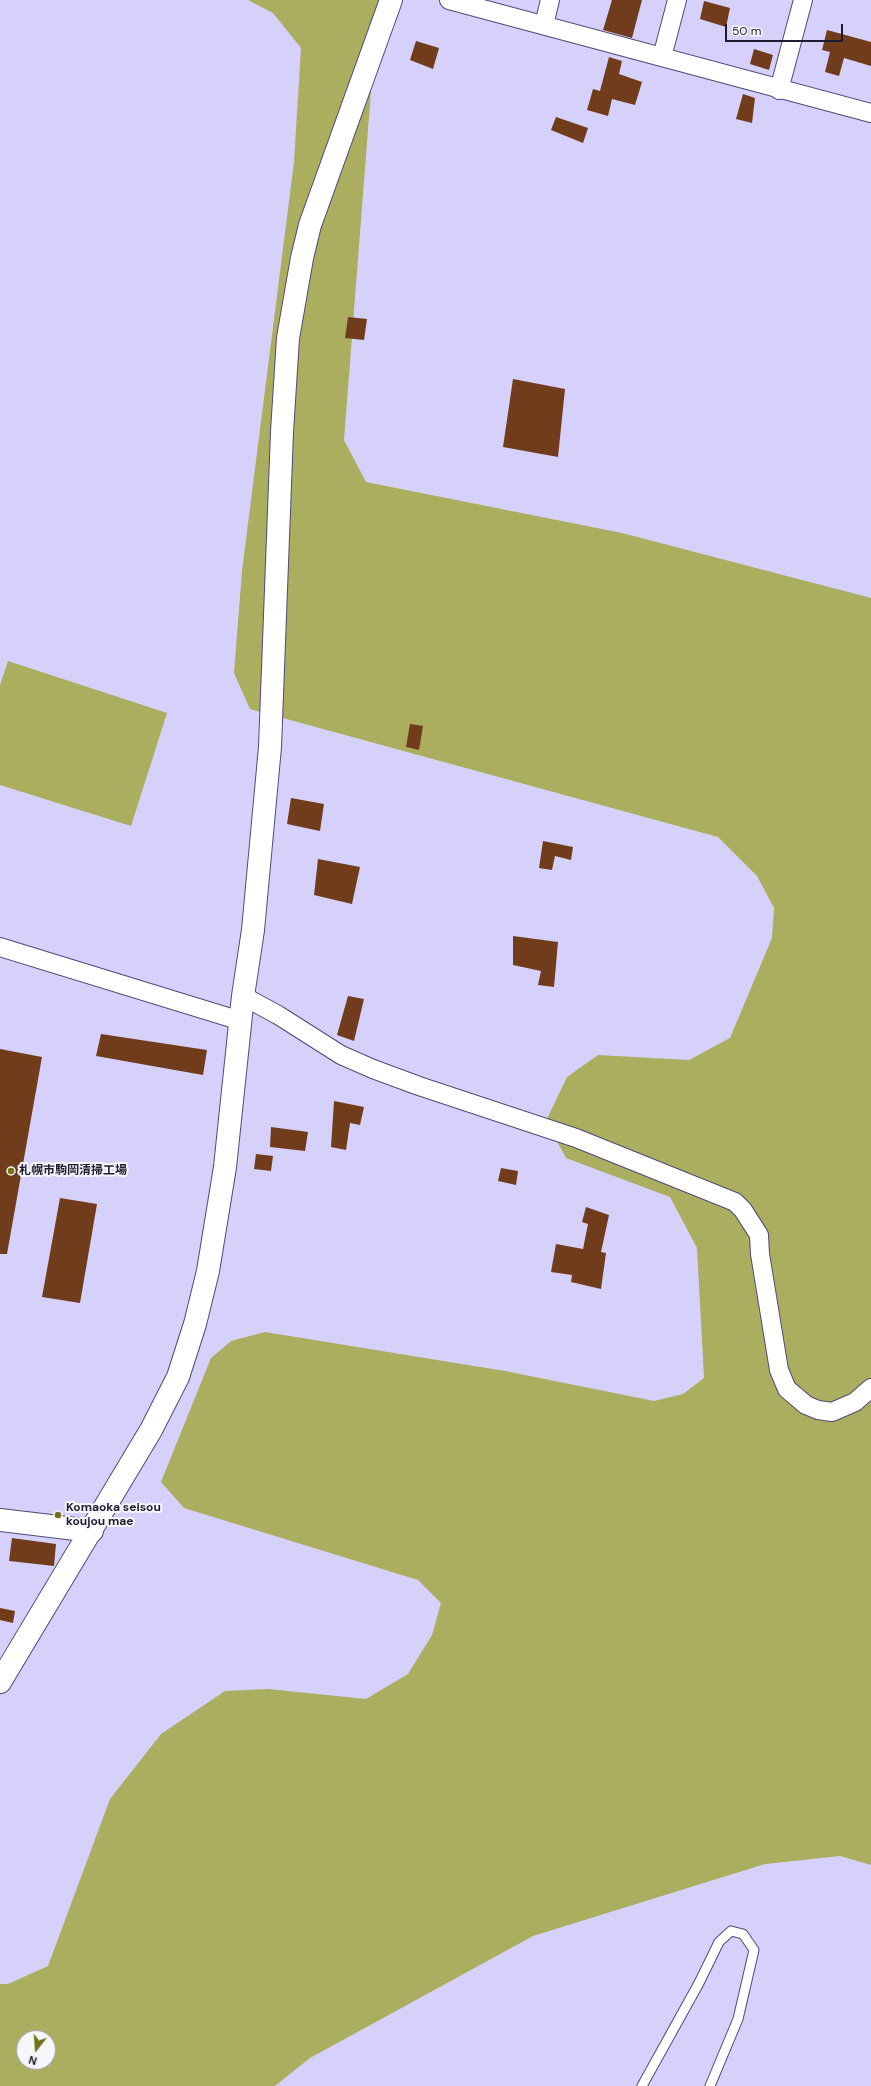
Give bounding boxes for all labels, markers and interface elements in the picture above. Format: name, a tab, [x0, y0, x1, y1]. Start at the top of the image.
scale bar	[727, 16, 845, 42]
text: 50 m	[732, 23, 761, 39]
place label: 札幌市駒岡清掃工場	[19, 1164, 127, 1178]
marker: 札幌市駒岡清掃工場	[6, 1166, 16, 1176]
place label: Komaoka seisou koujou mae	[66, 1501, 161, 1529]
marker: Komaoka seisou koujou mae	[53, 1510, 63, 1520]
north arrow	[16, 2030, 56, 2070]
text: N	[27, 2053, 39, 2068]

